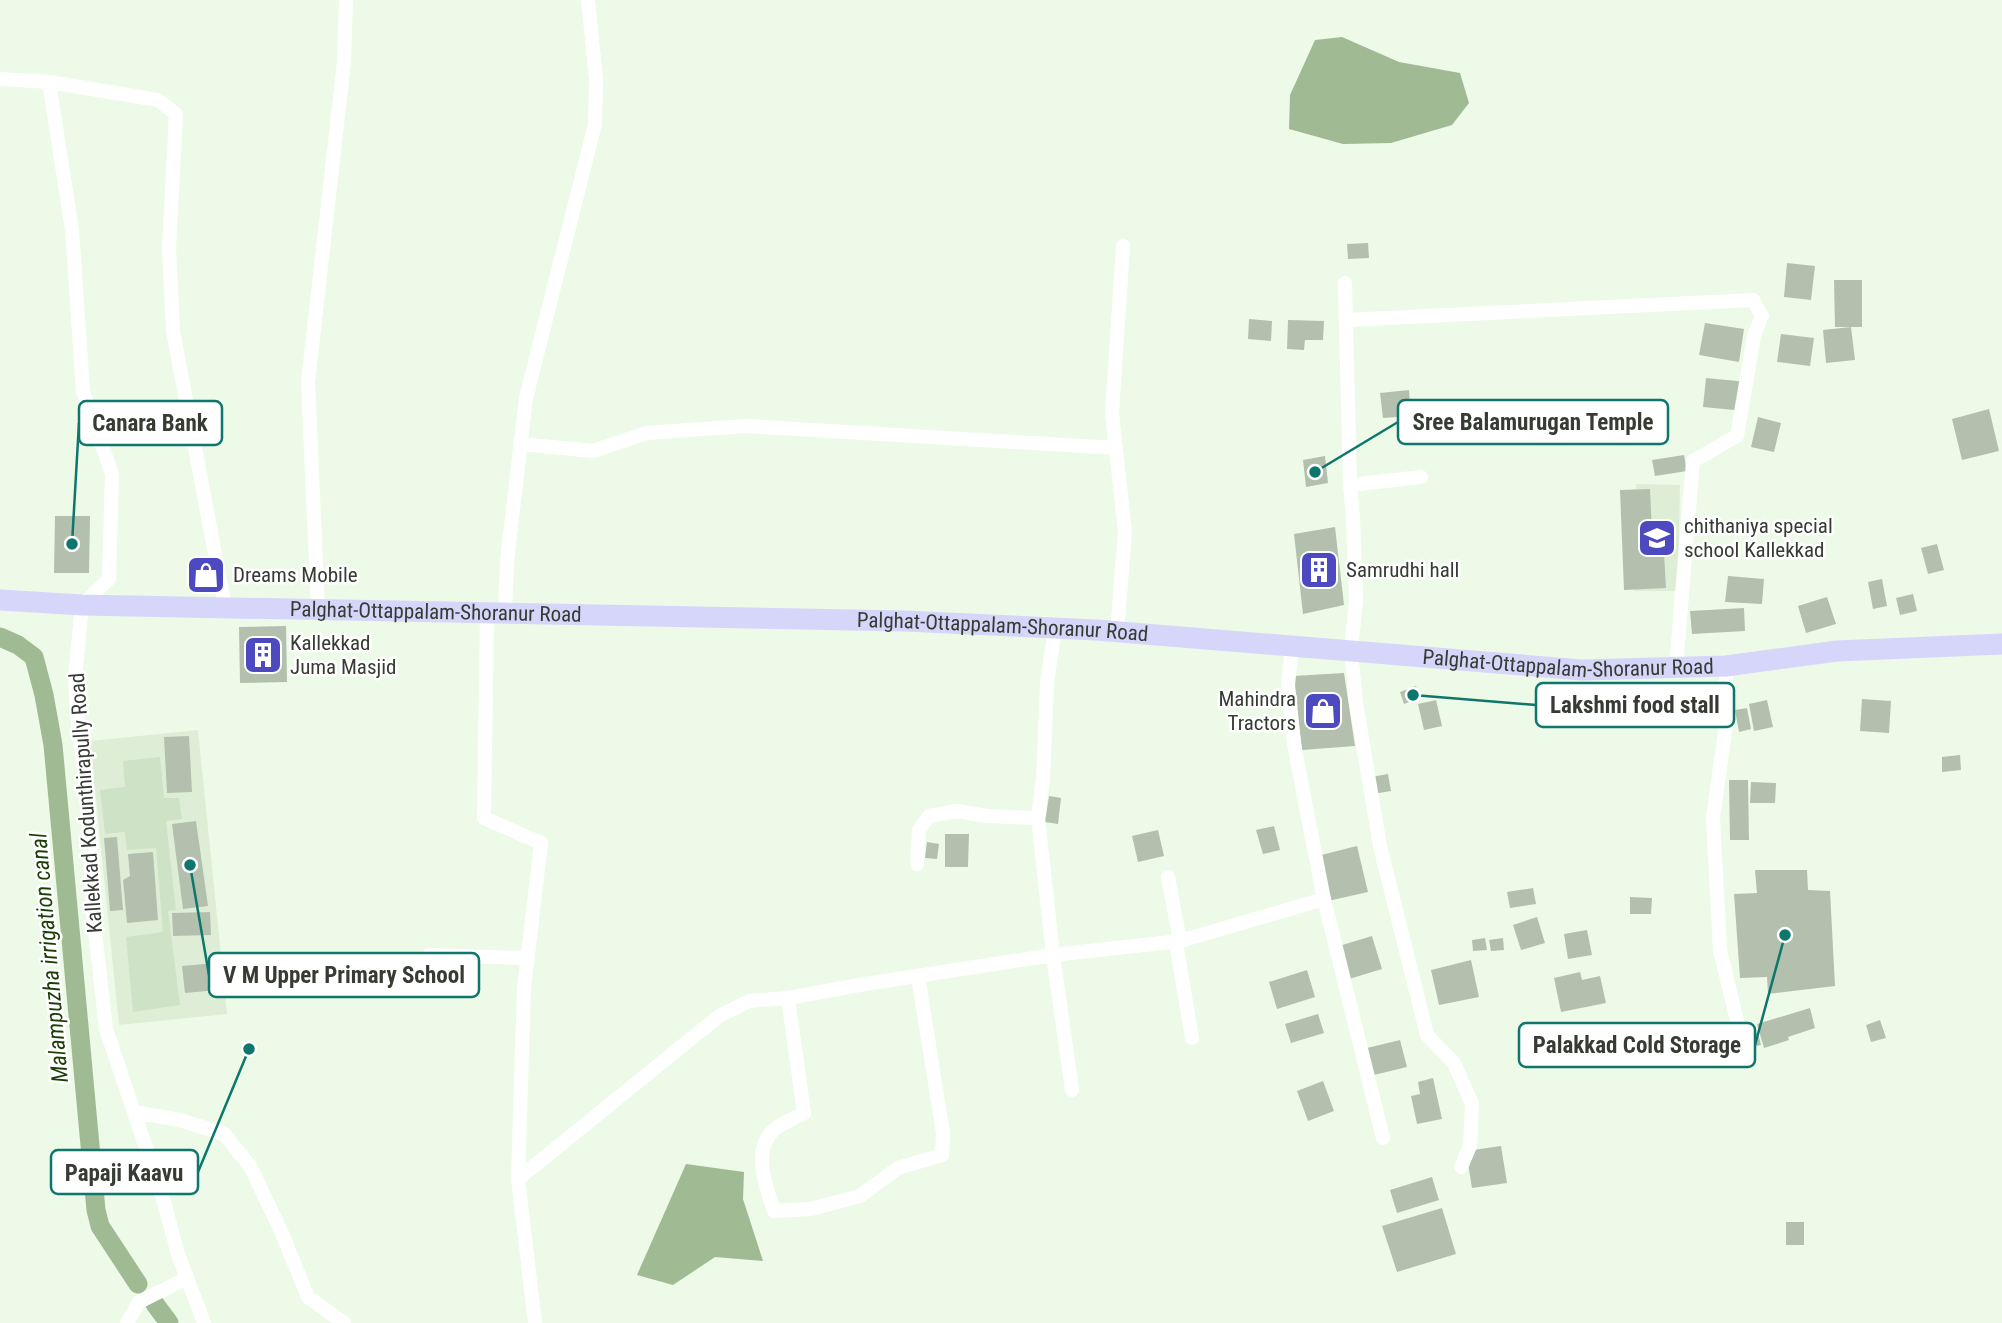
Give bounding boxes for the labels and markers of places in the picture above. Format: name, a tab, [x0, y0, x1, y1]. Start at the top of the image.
callout: Sree Balamurugan Temple	[1398, 400, 1668, 444]
callout: Canara Bank	[79, 401, 222, 445]
place label: chithaniya special school Kallekkad	[1684, 514, 1833, 562]
school or university icon: chithaniya special school Kallekkad	[1636, 517, 1678, 559]
building icon: Samrudhi hall	[1298, 549, 1340, 591]
shop icon: Dreams Mobile	[185, 554, 227, 596]
place label: Samrudhi hall	[1346, 558, 1459, 582]
place label: Dreams Mobile	[233, 563, 358, 587]
place label: Kallekkad Juma Masjid	[290, 631, 396, 679]
building icon: Kallekkad Juma Masjid	[242, 634, 284, 676]
callout: Lakshmi food stall	[1536, 683, 1734, 727]
place label: Mahindra Tractors	[1218, 687, 1296, 735]
shop icon: Mahindra Tractors	[1302, 690, 1344, 732]
callout: V M Upper Primary School	[209, 953, 479, 997]
callout: Palakkad Cold Storage	[1519, 1023, 1755, 1067]
callout: Papaji Kaavu	[51, 1150, 198, 1194]

